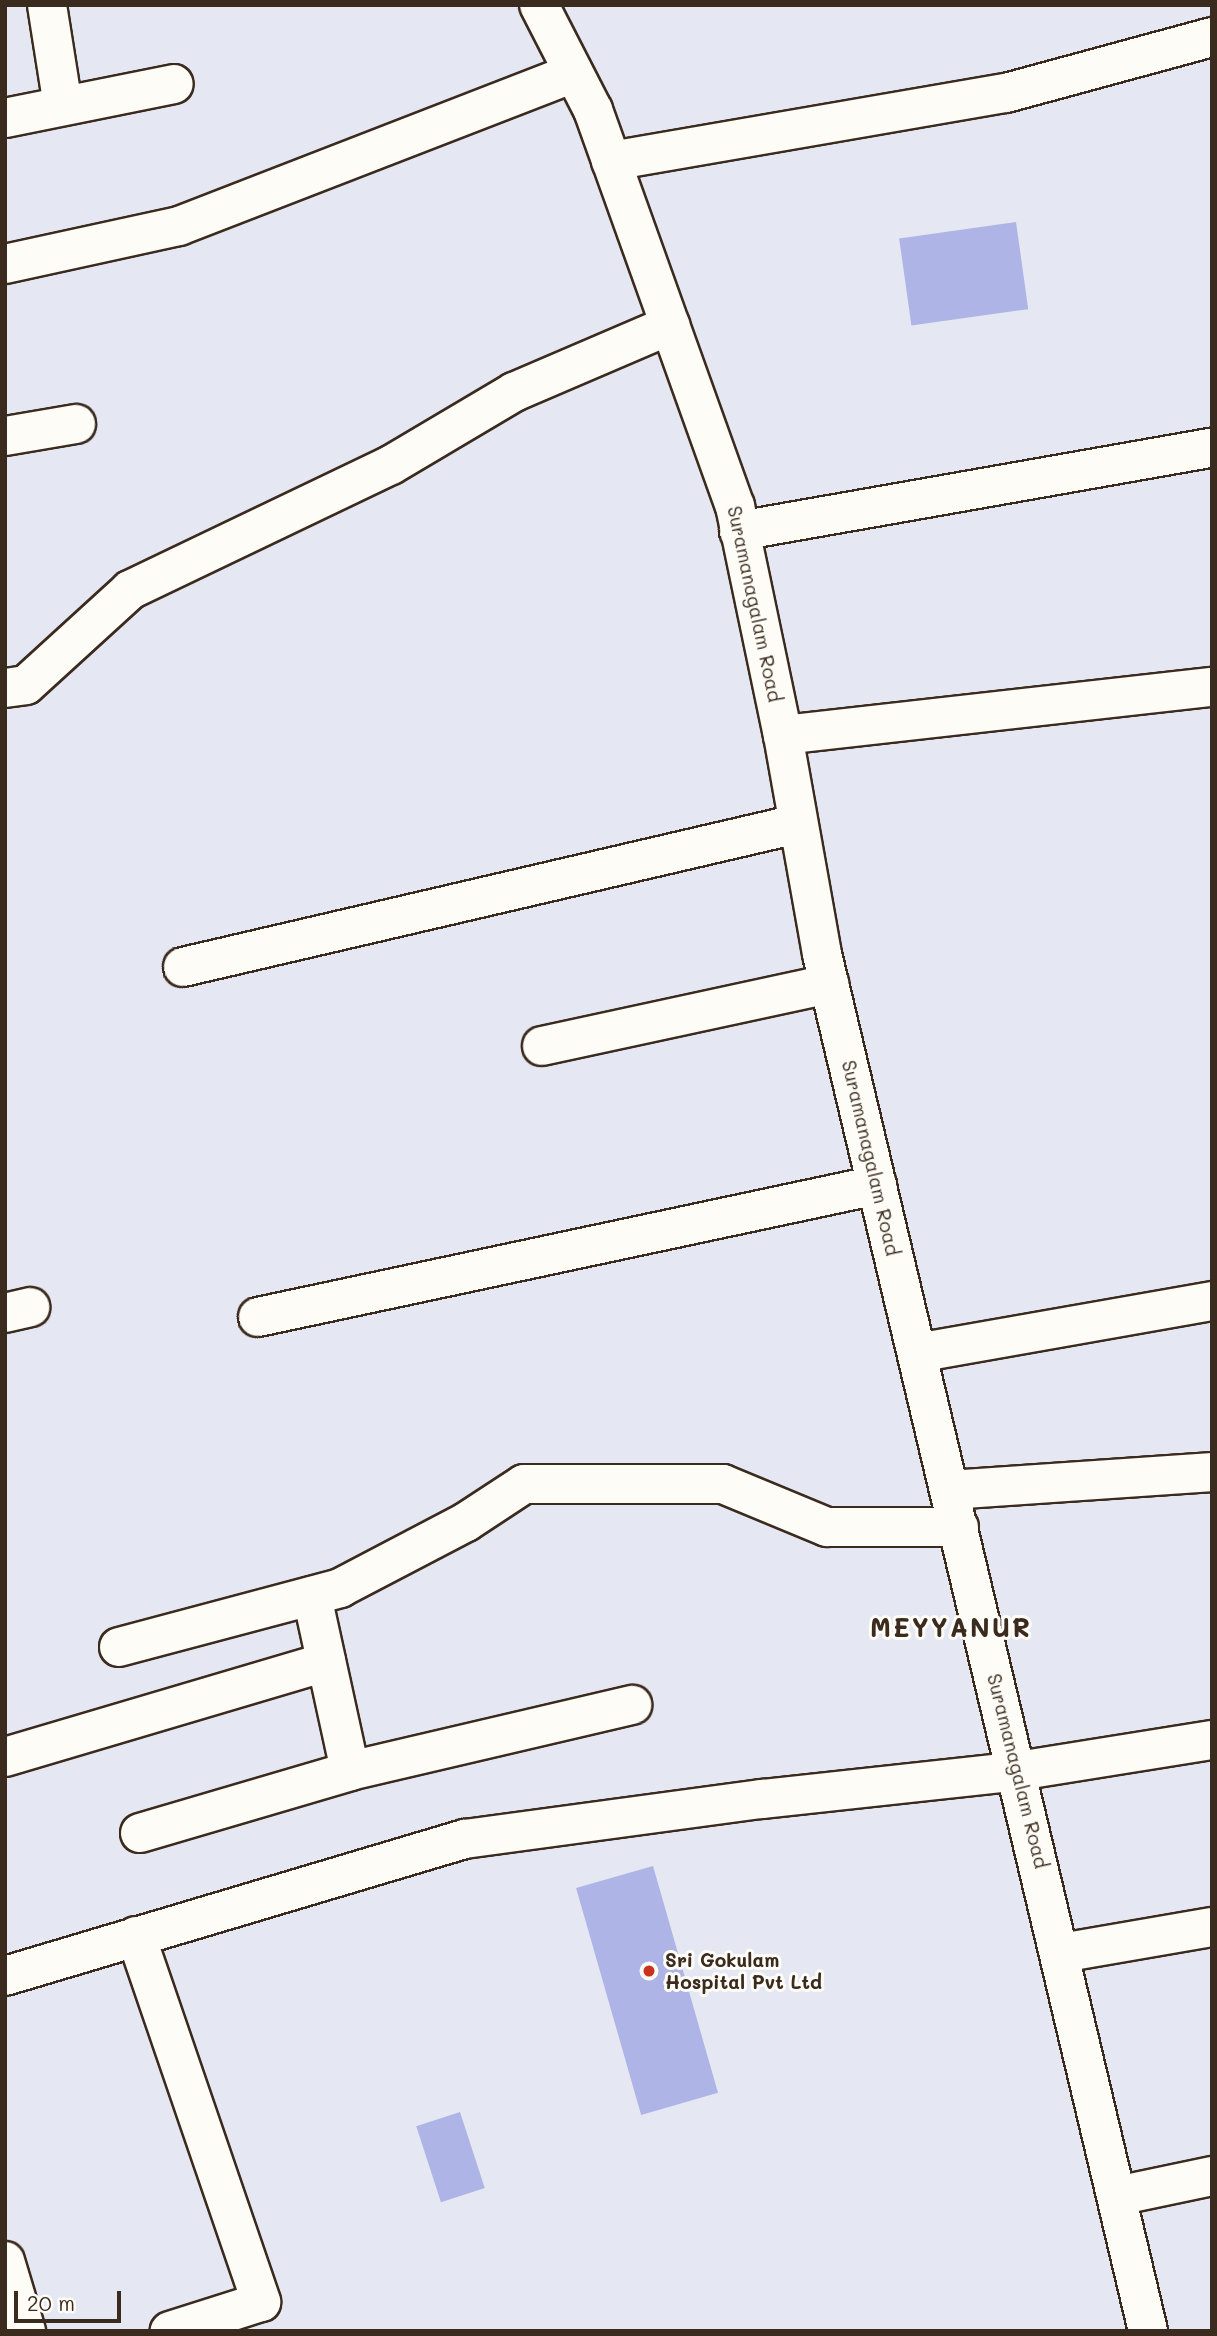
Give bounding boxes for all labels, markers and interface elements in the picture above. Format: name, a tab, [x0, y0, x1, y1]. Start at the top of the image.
street label: Suramanagalam Road	[723, 504, 787, 704]
street label: Suramanagalam Road	[837, 1058, 905, 1258]
district label: MEYYANUR	[871, 1612, 1031, 1644]
street label: Suramanagalam Road	[983, 1671, 1053, 1871]
place label: Sri Gokulam Hospital Pvt Ltd	[665, 1949, 822, 1993]
marker: Sri Gokulam Hospital Pvt Ltd	[639, 1961, 659, 1981]
scale bar	[18, 2276, 124, 2320]
text: 20 m	[27, 2289, 75, 2316]

